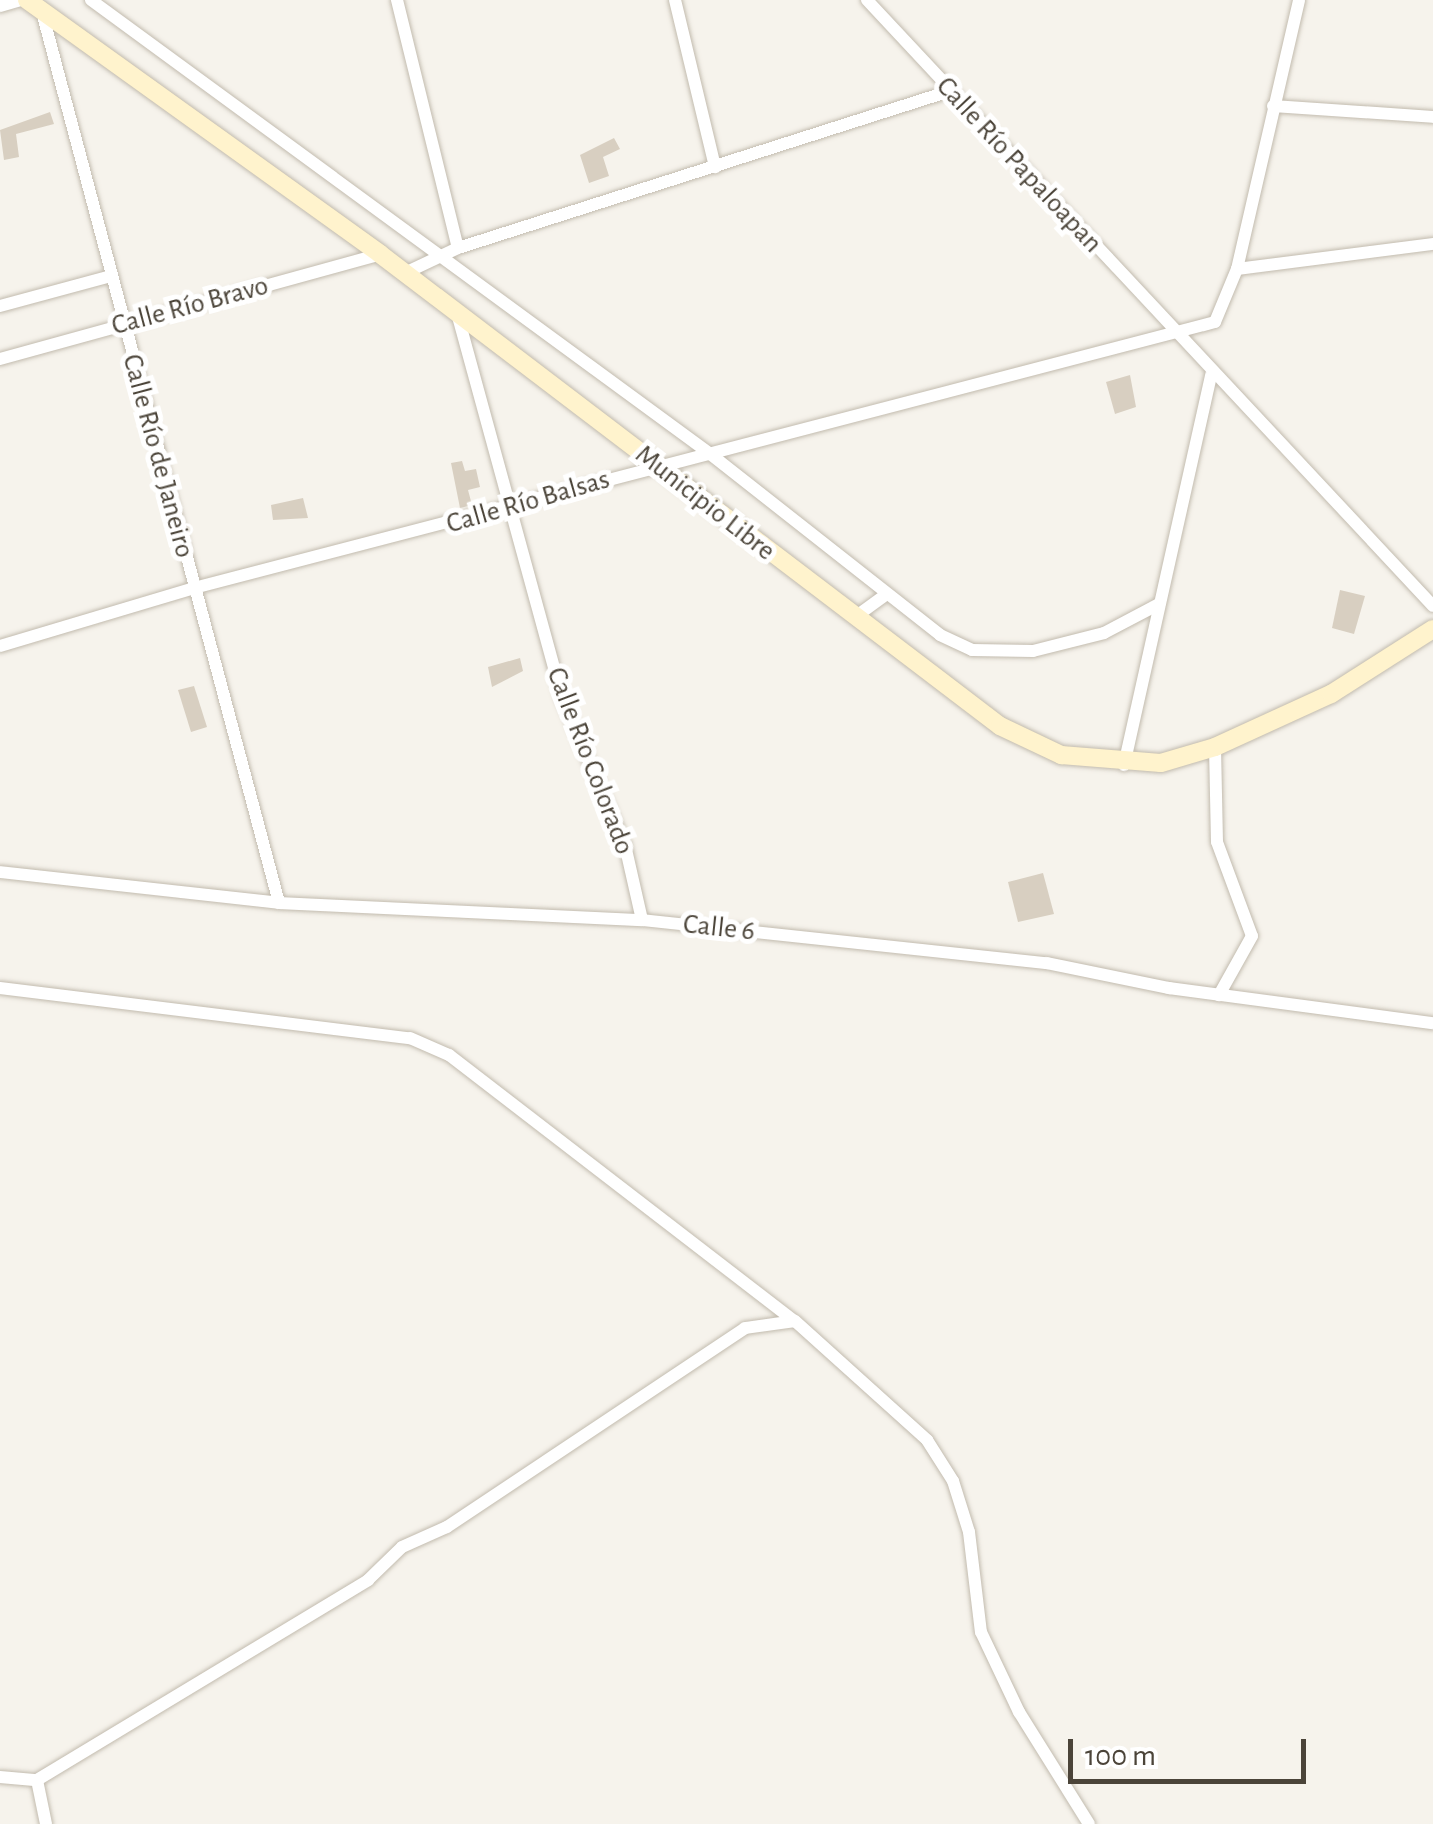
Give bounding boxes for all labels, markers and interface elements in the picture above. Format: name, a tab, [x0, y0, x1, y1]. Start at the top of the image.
street label: Calle Río Papaloapan	[929, 70, 1109, 260]
street label: Calle Río Bravo	[108, 269, 272, 343]
street label: Calle Río de Janeiro	[115, 351, 201, 561]
street label: Municipio Libre	[628, 438, 782, 568]
street label: Calle Río Balsas	[443, 463, 613, 541]
street label: Calle Río Colorado	[539, 663, 641, 859]
street label: Calle 6	[681, 908, 757, 948]
scale bar	[1073, 1719, 1310, 1781]
text: 100 m	[1085, 1741, 1156, 1771]

